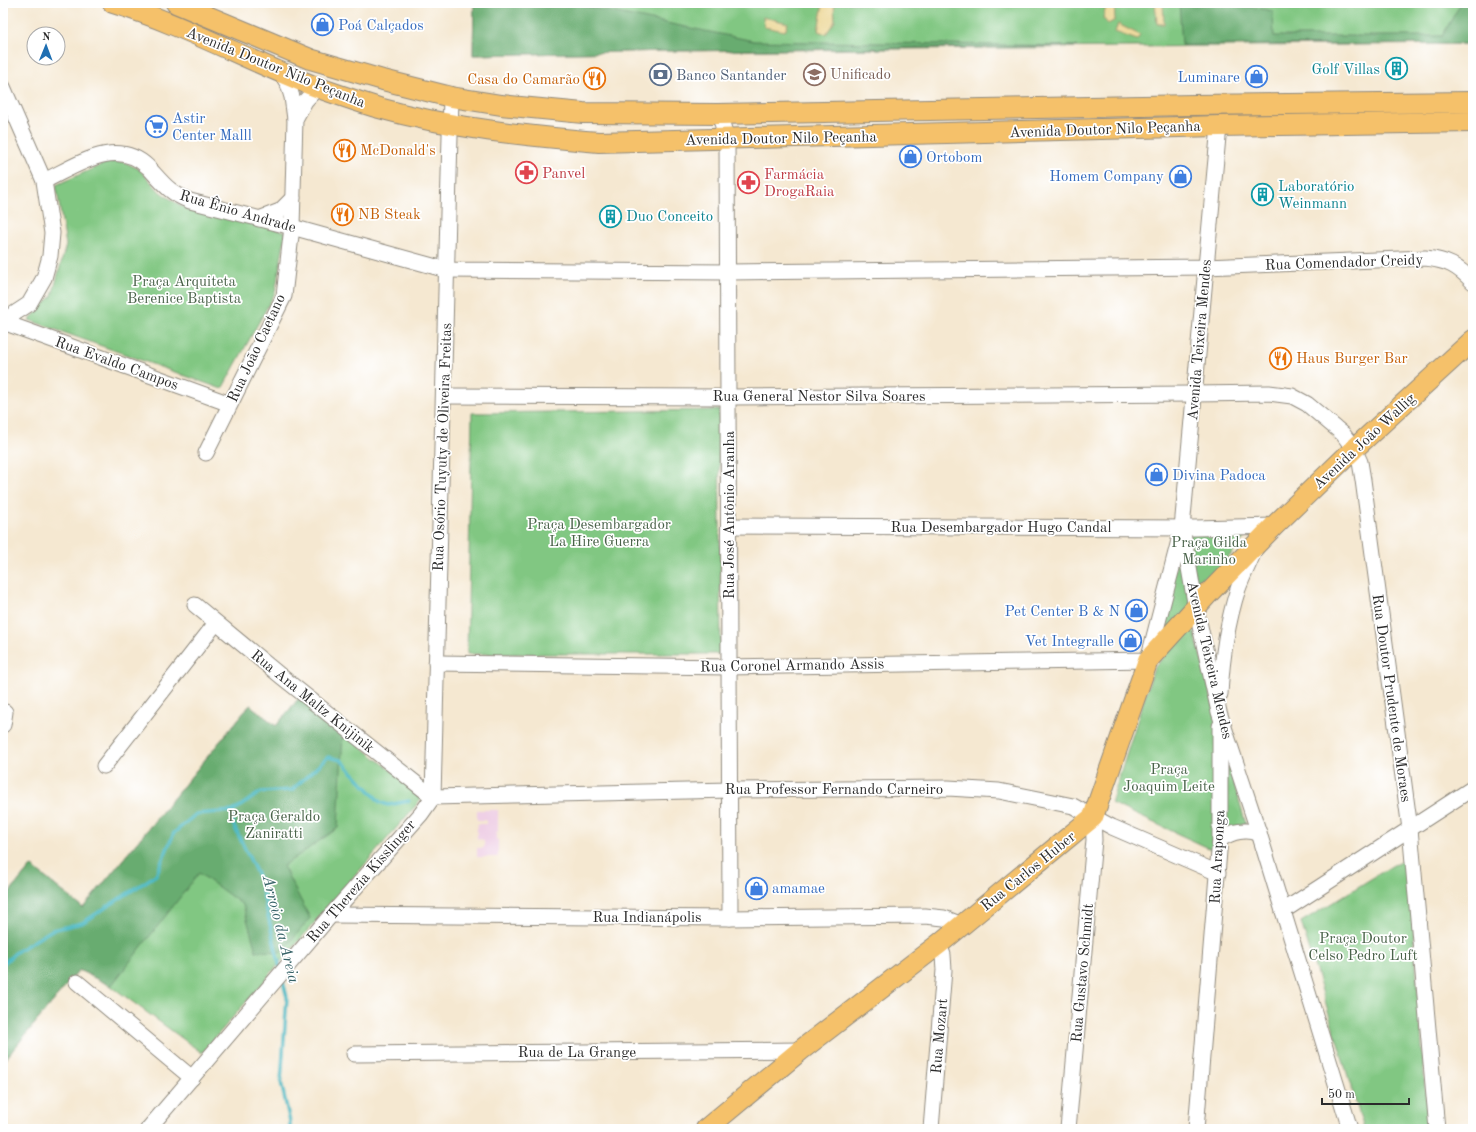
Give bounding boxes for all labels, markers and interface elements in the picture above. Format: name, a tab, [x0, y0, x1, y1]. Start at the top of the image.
shop icon: Poá Calçados	[309, 12, 335, 38]
place label: Poá Calçados	[338, 19, 424, 34]
north arrow	[26, 26, 66, 66]
street label: Avenida Doutor Nilo Peçanha	[184, 26, 368, 111]
text: N	[42, 32, 51, 43]
building icon: Golf Villas	[1383, 56, 1409, 82]
school or university icon: Unificado	[802, 61, 828, 87]
bank icon: Banco Santander	[648, 62, 674, 88]
place label: Golf Villas	[1312, 63, 1380, 78]
shop icon: Luminare	[1243, 64, 1269, 90]
restaurant icon: Casa do Camarão	[582, 66, 608, 92]
place label: Unificado	[830, 68, 891, 83]
place label: Banco Santander	[676, 69, 787, 84]
place label: Luminare	[1177, 71, 1240, 86]
place label: Casa do Camarão	[467, 73, 580, 88]
place label: Astir Center Malll	[172, 112, 252, 144]
supermarket icon: Astir Center Malll	[143, 114, 169, 140]
street label: Avenida Doutor Nilo Peçanha	[1009, 120, 1202, 141]
street label: Avenida Doutor Nilo Peçanha	[685, 130, 878, 149]
restaurant icon: McDonald's	[331, 137, 357, 163]
place label: McDonald's	[360, 144, 436, 159]
shop icon: Ortobom	[897, 144, 923, 170]
place label: Ortobom	[926, 151, 982, 166]
pharmacy icon: Panvel	[513, 160, 539, 186]
shop icon: Homem Company	[1167, 163, 1193, 189]
place label: Panvel	[542, 167, 585, 182]
place label: Farmácia DrogaRaia	[764, 168, 835, 200]
pharmacy icon: Farmácia DrogaRaia	[736, 170, 762, 196]
place label: Homem Company	[1049, 170, 1164, 185]
place label: Laboratório Weinmann	[1278, 180, 1354, 212]
building icon: Laboratório Weinmann	[1249, 182, 1275, 208]
street label: Rua Ênio Andrade	[178, 186, 298, 236]
restaurant icon: NB Steak	[330, 201, 356, 227]
building icon: Duo Conceito	[598, 203, 624, 229]
place label: NB Steak	[358, 208, 421, 223]
place label: Duo Conceito	[626, 210, 713, 225]
street label: Rua Comendador Creidy	[1265, 253, 1424, 274]
street label: Avenida Teixeira Mendes	[1186, 259, 1215, 421]
park label: Praça Arquiteta Berenice Baptista	[127, 275, 242, 307]
street label: Rua João Caetano	[226, 292, 289, 405]
street label: Rua Osório Tuyuty de Oliveira Freitas	[432, 323, 455, 572]
street label: Rua Evaldo Campos	[53, 335, 180, 394]
restaurant icon: Haus Burger Bar	[1268, 345, 1294, 371]
place label: Haus Burger Bar	[1296, 352, 1408, 367]
street label: Rua General Nestor Silva Soares	[712, 390, 926, 405]
street label: Avenida João Wallig	[1311, 391, 1419, 493]
street label: Rua José Antônio Aranha	[723, 430, 738, 599]
shop icon: Divina Padoca	[1143, 462, 1169, 488]
place label: Divina Padoca	[1172, 469, 1266, 484]
park label: Praça Desembargador La Hire Guerra	[527, 518, 671, 550]
street label: Rua Desembargador Hugo Candal	[890, 521, 1112, 536]
park label: Praça Gilda Marinho	[1171, 536, 1248, 568]
street label: Avenida Teixeira Mendes	[1183, 580, 1234, 741]
street label: Rua Doutor Prudente de Moraes	[1368, 593, 1413, 803]
shop icon: Pet Center B & N	[1123, 598, 1149, 624]
place label: Pet Center B & N	[1005, 605, 1120, 620]
shop icon: Vet Integralle	[1117, 628, 1143, 654]
place label: Vet Integralle	[1025, 635, 1114, 650]
street label: Rua Ana Maltz Knijinik	[248, 648, 377, 757]
street label: Rua Coronel Armando Assis	[700, 657, 884, 676]
park label: Praça Joaquim Leite	[1123, 763, 1215, 795]
street label: Rua Professor Fernando Carneiro	[725, 783, 943, 798]
street label: Rua Araponga	[1209, 809, 1228, 905]
park label: Praça Geraldo Zaniratti	[228, 810, 320, 842]
street label: Rua Therezia Kisslinger	[305, 818, 419, 946]
street label: Rua Carlos Huber	[979, 830, 1079, 915]
water label: Arroio da Areia	[259, 873, 301, 985]
shop icon: amamae	[744, 875, 770, 901]
place label: amamae	[772, 882, 825, 897]
street label: Rua Gustavo Schmidt	[1070, 903, 1097, 1043]
street label: Rua Indianápolis	[593, 911, 702, 926]
park label: Praça Doutor Celso Pedro Luft	[1308, 932, 1418, 964]
street label: Rua Mozart	[930, 998, 951, 1075]
street label: Rua de La Grange	[518, 1046, 636, 1061]
scale bar	[1322, 1080, 1409, 1106]
text: 50 m	[1328, 1088, 1355, 1101]

